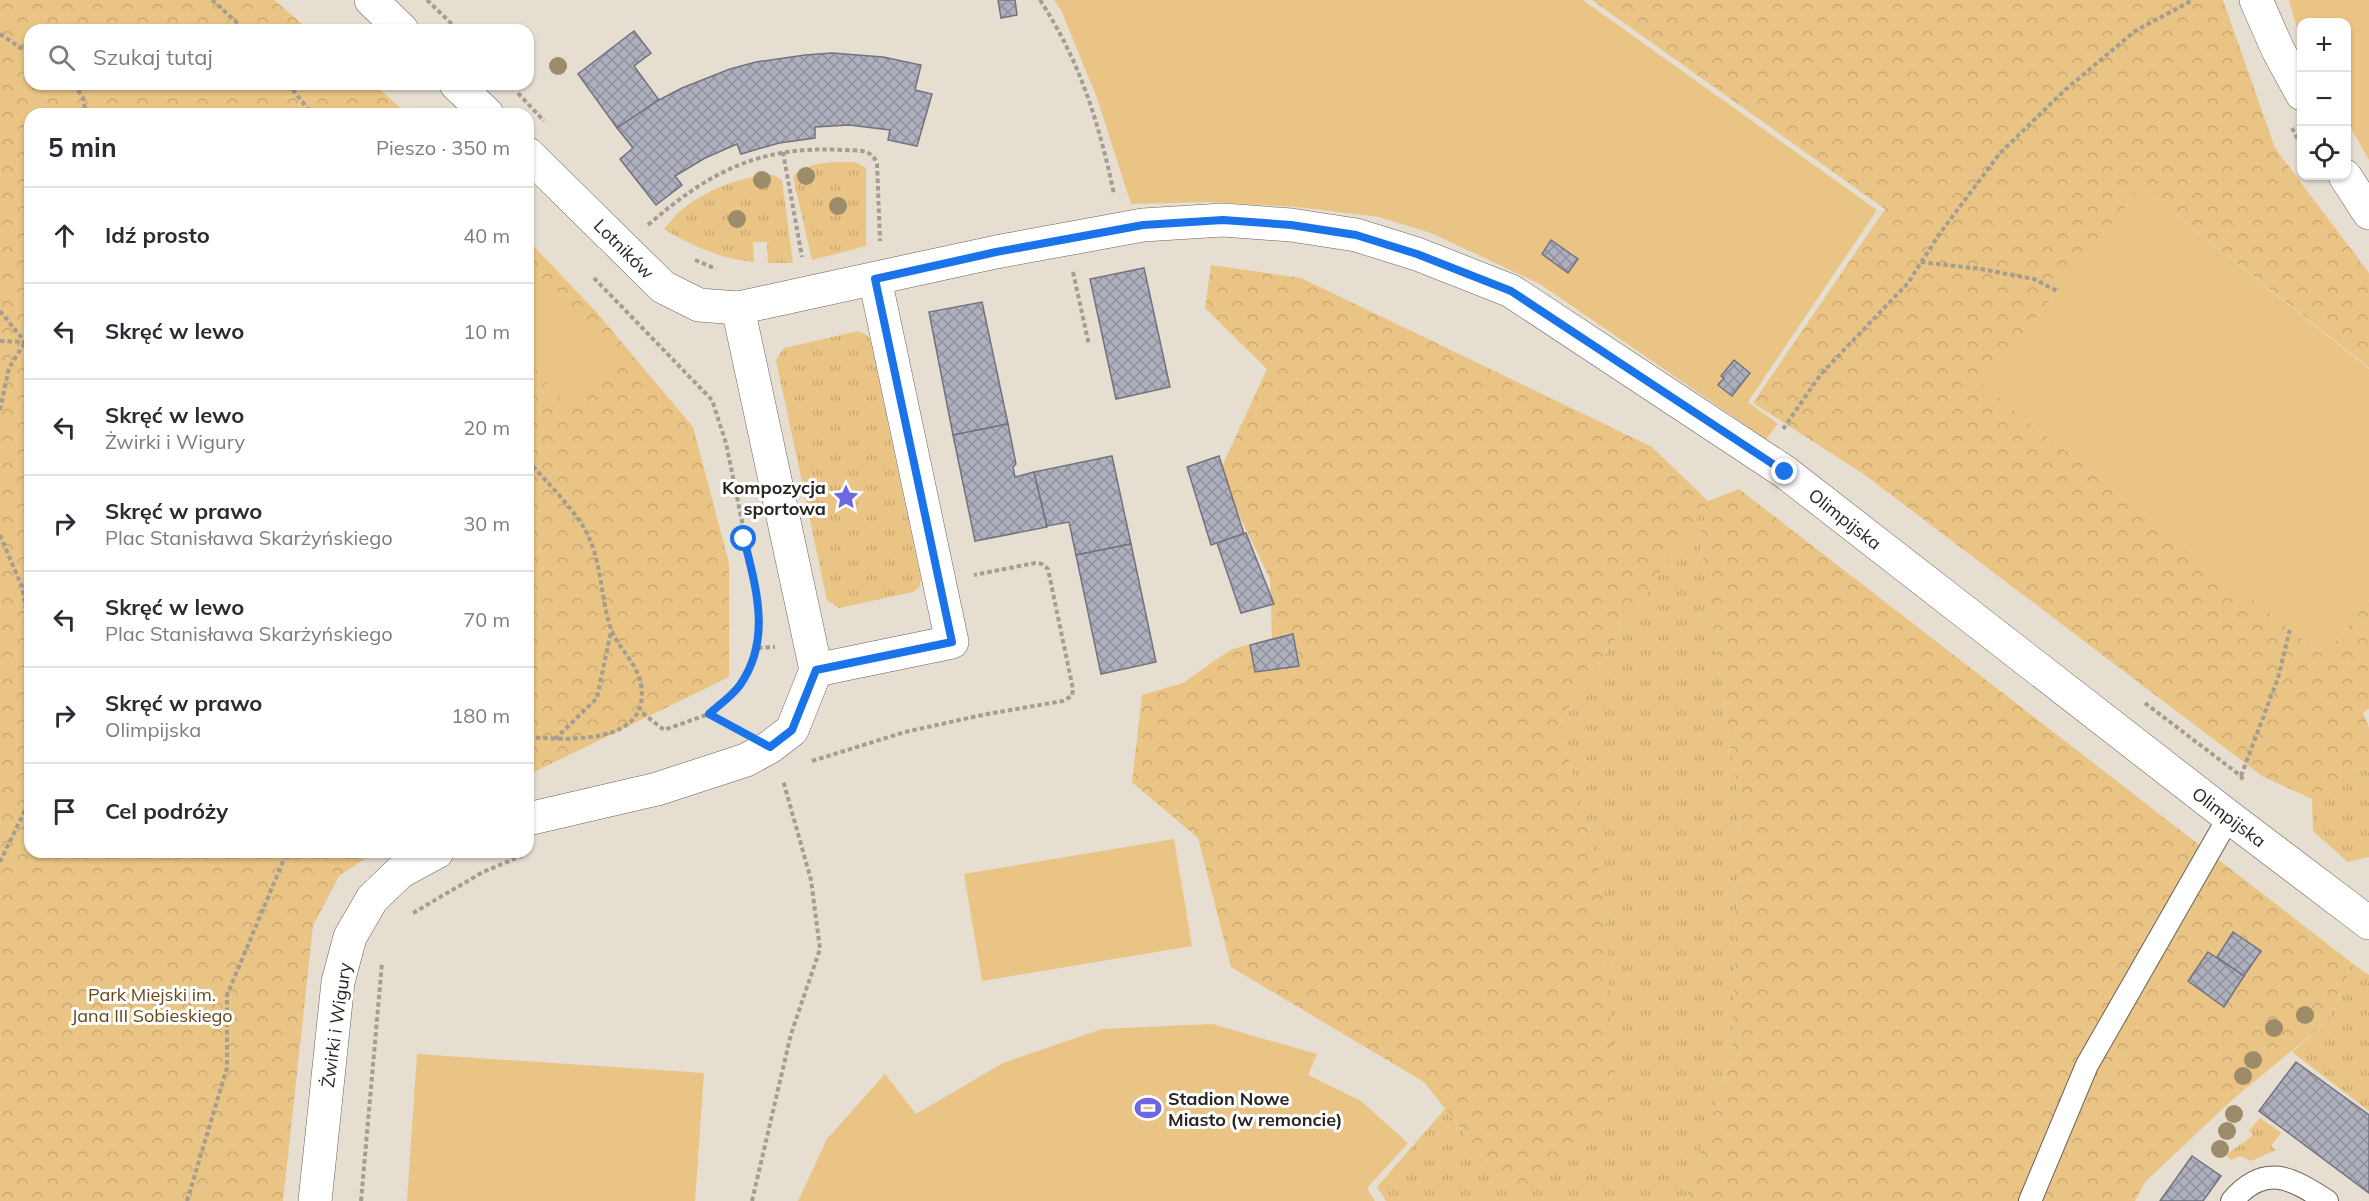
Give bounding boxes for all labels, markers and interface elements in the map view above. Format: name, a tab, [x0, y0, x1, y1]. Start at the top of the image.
map controls	[2297, 18, 2351, 180]
button: +	[2297, 18, 2351, 72]
search box	[24, 24, 534, 90]
icon: search	[45, 41, 78, 74]
text: Szukaj tutaj	[93, 43, 213, 71]
button: −	[2297, 72, 2351, 126]
button: locate	[2297, 126, 2351, 180]
text: 5 min	[48, 131, 117, 164]
text: Pieszo · 350 m	[376, 135, 510, 160]
street label: Lotników	[589, 214, 659, 284]
icon: ahead	[48, 219, 81, 252]
text: Idź prosto	[105, 221, 210, 249]
text: 40 m	[463, 223, 510, 248]
icon: left	[48, 315, 81, 348]
text: Skręć w lewo	[105, 317, 244, 345]
text: 10 m	[463, 319, 510, 344]
text: Skręć w lewo	[105, 401, 244, 429]
icon: left	[48, 411, 81, 444]
text: 20 m	[463, 415, 510, 440]
text: Żwirki i Wigury	[105, 429, 245, 454]
route end	[1771, 458, 1797, 484]
place label: Kompozycja sportowa	[722, 476, 826, 520]
place icon: Kompozycja sportowa	[831, 482, 861, 512]
street label: Olimpijska	[1804, 483, 1886, 555]
text: Skręć w prawo	[105, 497, 262, 525]
icon: right	[48, 507, 81, 540]
text: 30 m	[463, 511, 510, 536]
text: Plac Stanisława Skarżyńskiego	[105, 525, 393, 550]
route start	[730, 525, 756, 551]
text: Skręć w lewo	[105, 593, 244, 621]
icon: left	[48, 603, 81, 636]
text: 70 m	[463, 607, 510, 632]
text: Plac Stanisława Skarżyńskiego	[105, 621, 393, 646]
text: Skręć w prawo	[105, 689, 262, 717]
icon: right	[48, 699, 81, 732]
text: 180 m	[451, 703, 510, 728]
text: Olimpijska	[105, 717, 201, 742]
street label: Olimpijska	[2188, 782, 2270, 852]
icon: arrive	[48, 795, 81, 828]
text: Cel podróży	[105, 797, 228, 825]
street label: Żwirki i Wigury	[316, 961, 356, 1089]
park label: Park Miejski im. Jana III Sobieskiego	[71, 983, 233, 1027]
place label: Stadion Nowe Miasto (w remoncie)	[1168, 1087, 1342, 1131]
sports icon: Stadion Nowe Miasto (w remoncie)	[1133, 1093, 1163, 1123]

